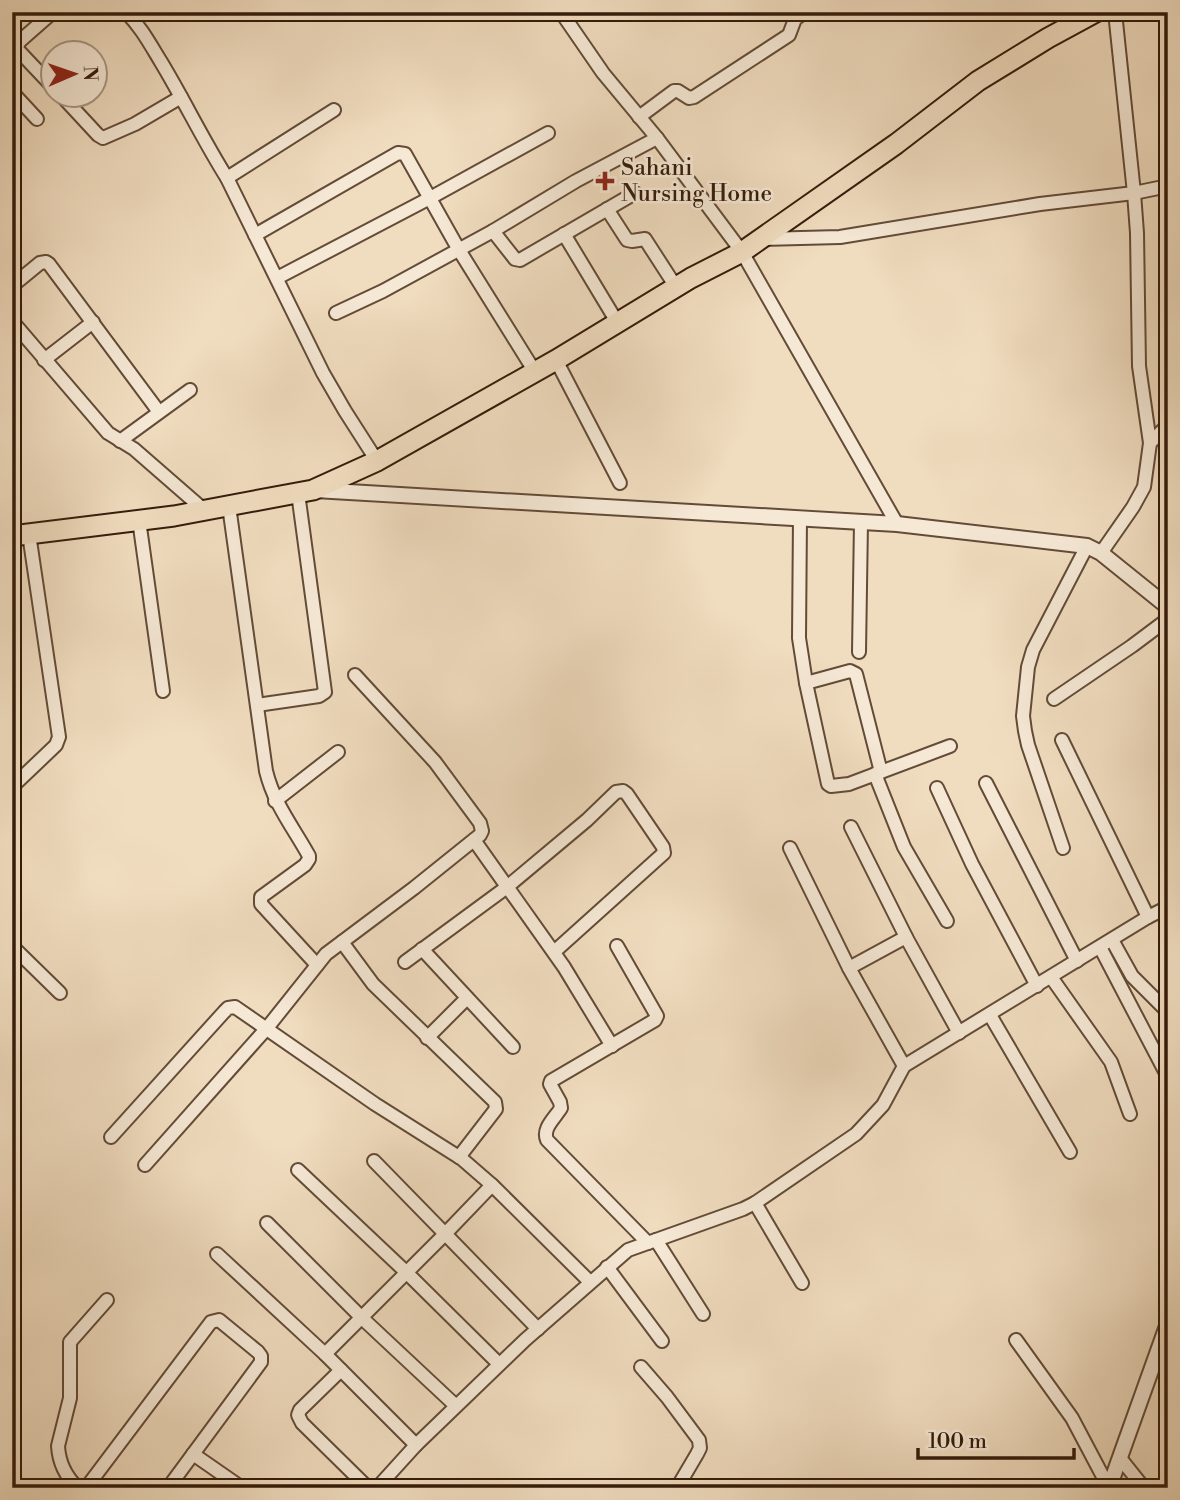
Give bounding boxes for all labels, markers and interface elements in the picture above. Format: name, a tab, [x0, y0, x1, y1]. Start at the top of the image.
north arrow	[38, 38, 108, 108]
text: N	[78, 66, 102, 81]
place label: Sahani Nursing Home	[621, 154, 772, 208]
marker: Sahani Nursing Home	[595, 171, 615, 191]
scale bar	[918, 1416, 1073, 1460]
text: 100 m	[928, 1429, 987, 1455]

